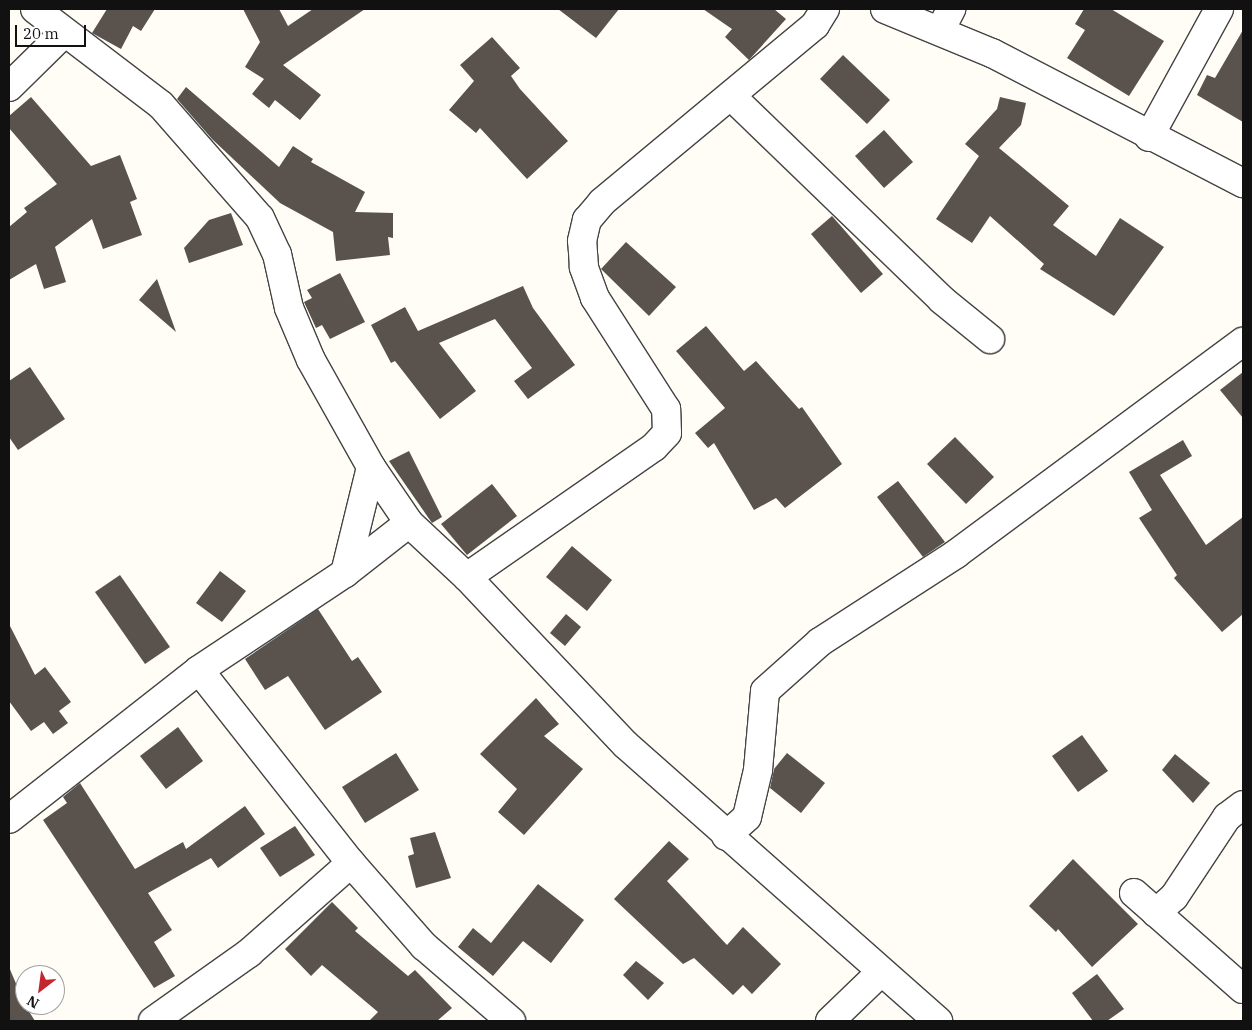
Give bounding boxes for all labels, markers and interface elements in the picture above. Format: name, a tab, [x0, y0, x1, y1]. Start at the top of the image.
scale bar	[18, 15, 89, 47]
text: 20 m	[23, 24, 59, 43]
north arrow	[15, 965, 65, 1015]
text: N	[24, 992, 42, 1013]

